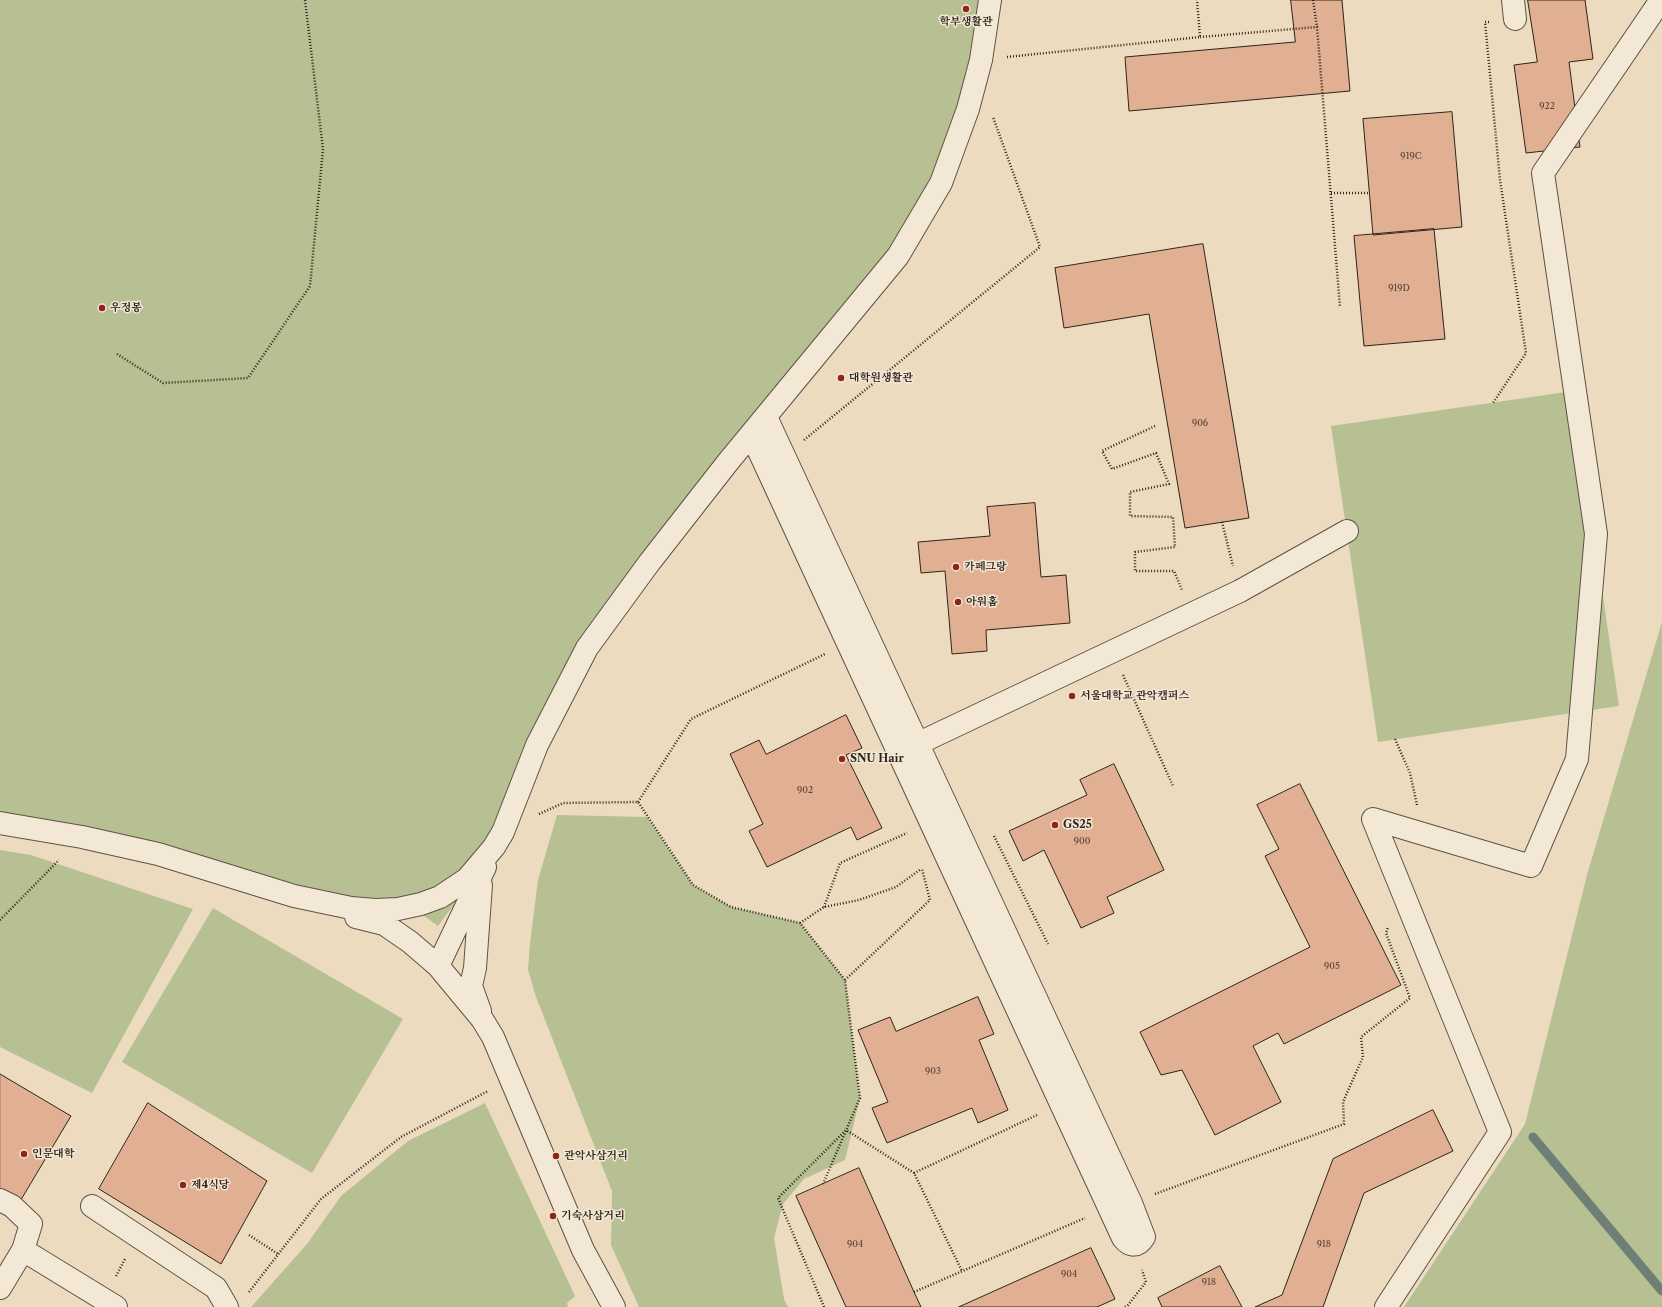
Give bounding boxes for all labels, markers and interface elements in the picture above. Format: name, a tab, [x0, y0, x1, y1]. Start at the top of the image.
marker: 학부생활관	[961, 4, 971, 14]
place label: 학부생활관	[939, 15, 993, 29]
house number: 922	[1539, 101, 1555, 111]
house number: 919C	[1400, 151, 1422, 161]
house number: 919D	[1388, 283, 1410, 293]
place label: 우정봉	[110, 301, 142, 315]
marker: 우정봉	[97, 303, 107, 313]
place label: 대학원생활관	[849, 371, 913, 385]
marker: 대학원생활관	[836, 373, 846, 383]
house number: 906	[1192, 418, 1208, 428]
place label: 카페그랑	[964, 560, 1007, 574]
marker: 카페그랑	[951, 562, 961, 572]
place label: 아워홈	[966, 595, 998, 609]
marker: 아워홈	[953, 597, 963, 607]
place label: 서울대학교 관악캠퍼스	[1080, 689, 1189, 703]
marker: 서울대학교 관악캠퍼스	[1067, 691, 1077, 701]
place label: SNU Hair	[850, 752, 904, 766]
marker: SNU Hair	[837, 754, 847, 764]
house number: 902	[797, 785, 813, 795]
place label: GS25	[1063, 818, 1092, 832]
marker: GS25	[1050, 820, 1060, 830]
house number: 900	[1074, 836, 1090, 846]
house number: 905	[1324, 961, 1340, 971]
house number: 903	[925, 1066, 941, 1076]
place label: 인문대학	[32, 1147, 75, 1161]
marker: 인문대학	[19, 1149, 29, 1159]
place label: 관악사삼거리	[564, 1149, 628, 1163]
marker: 관악사삼거리	[551, 1151, 561, 1161]
place label: 제4식당	[191, 1178, 229, 1192]
marker: 제4식당	[178, 1180, 188, 1190]
place label: 기숙사삼거리	[561, 1209, 625, 1223]
marker: 기숙사삼거리	[548, 1211, 558, 1221]
house number: 904	[847, 1239, 863, 1249]
house number: 918	[1317, 1239, 1331, 1249]
house number: 904	[1061, 1269, 1077, 1279]
house number: 918	[1202, 1277, 1216, 1287]

